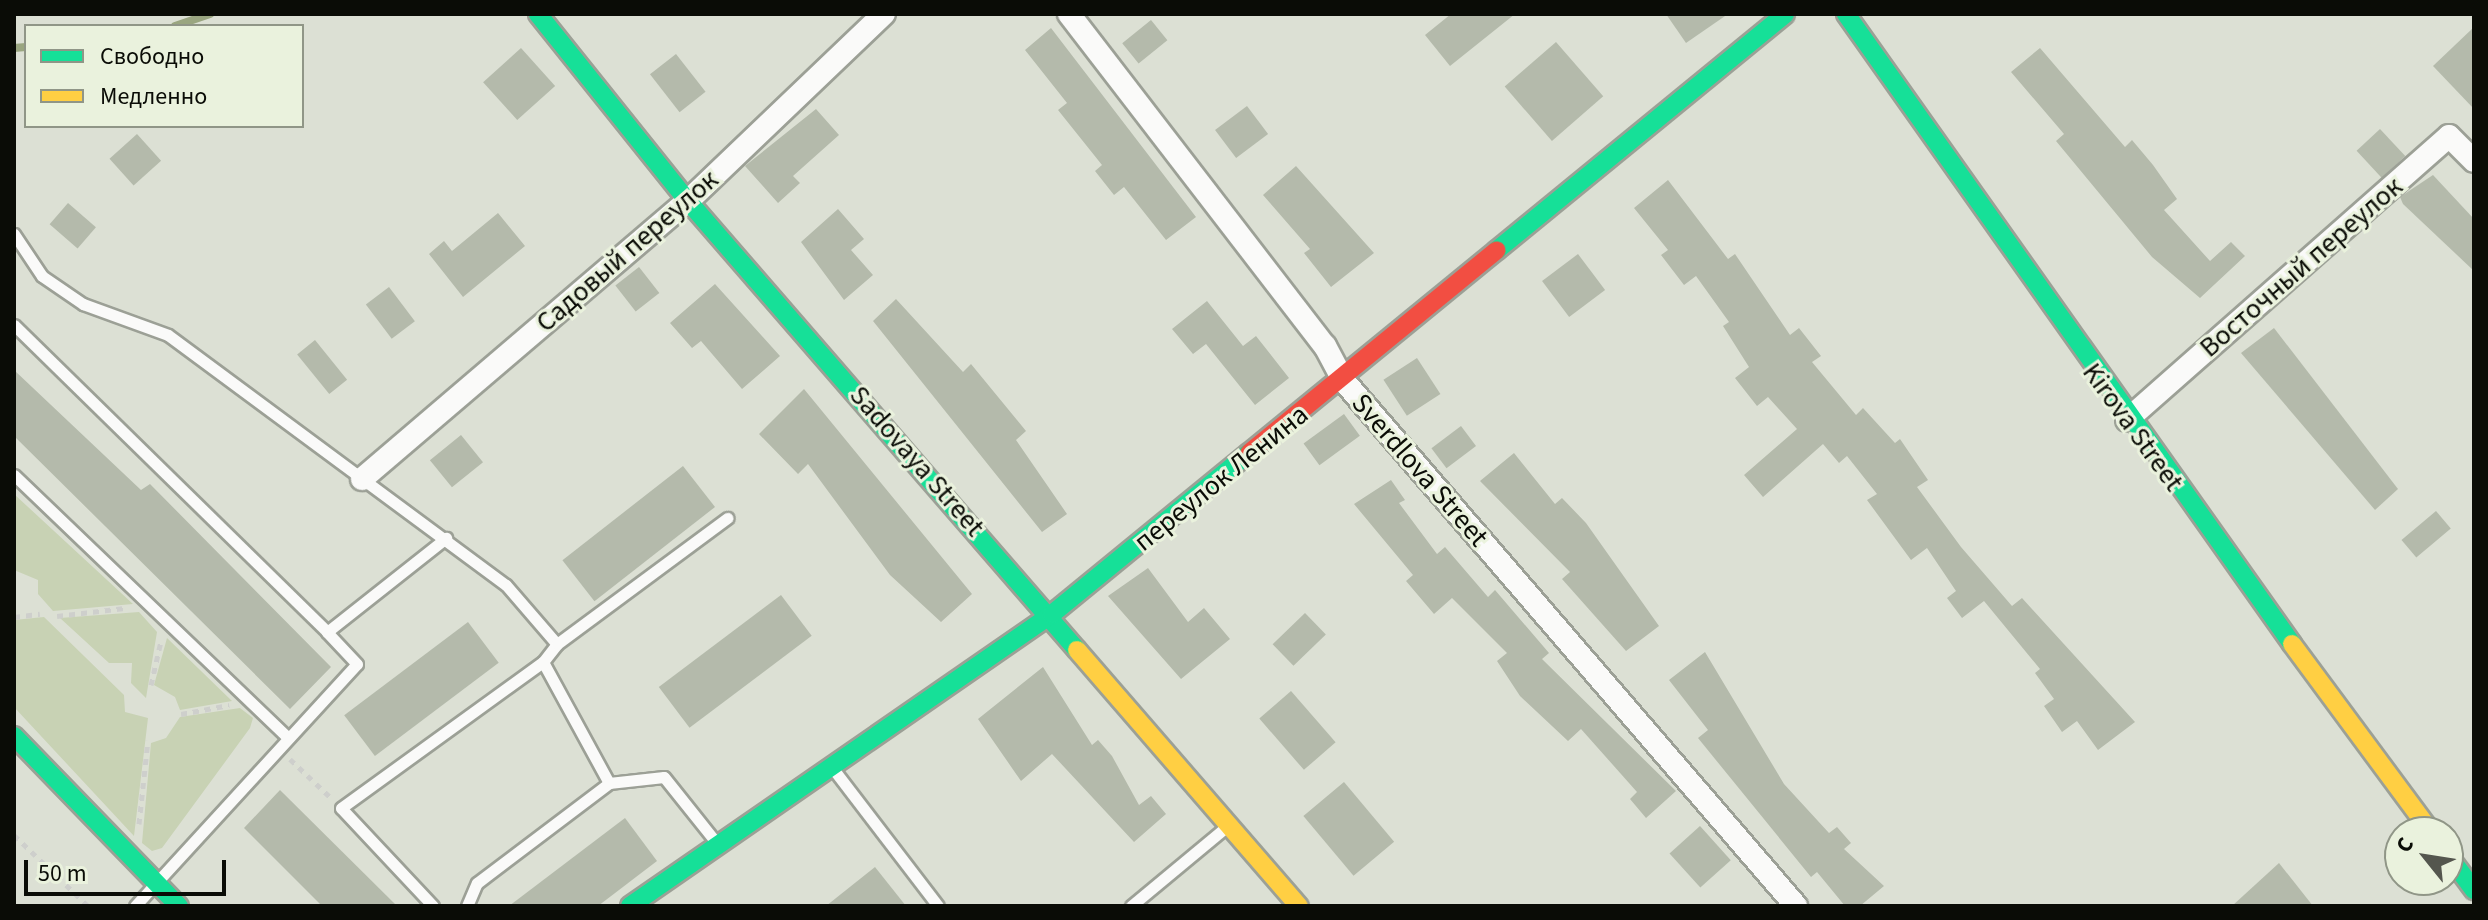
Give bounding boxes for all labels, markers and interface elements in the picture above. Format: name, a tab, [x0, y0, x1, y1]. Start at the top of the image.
legend	[24, 24, 304, 128]
text: Свободно	[100, 39, 204, 74]
text: Медленно	[100, 79, 207, 114]
street label: Садовый переулок	[529, 163, 725, 339]
street label: Восточный переулок	[2193, 170, 2409, 364]
street label: Kirova Street	[2075, 356, 2191, 498]
street label: Sadovaya Street	[842, 379, 992, 543]
street label: Sverdlova Street	[1345, 387, 1495, 553]
street label: переулок Ленина	[1127, 398, 1315, 558]
north arrow	[2384, 816, 2464, 896]
text: С	[2388, 831, 2422, 859]
scale bar	[28, 844, 230, 894]
text: 50 m	[38, 856, 87, 891]

